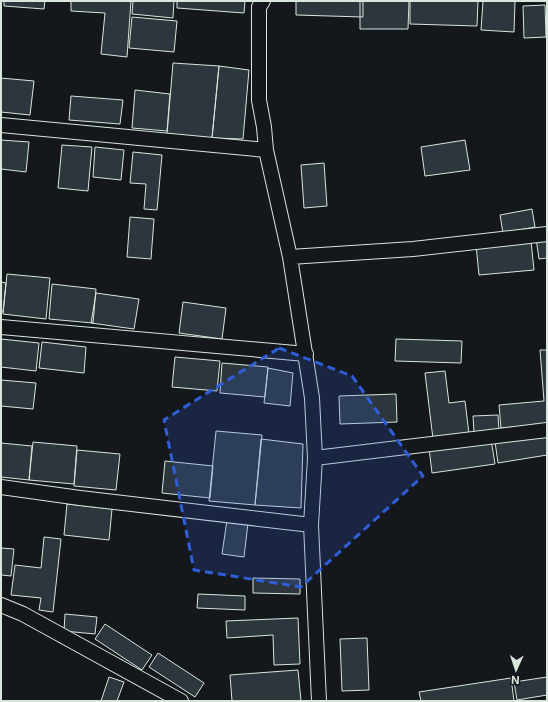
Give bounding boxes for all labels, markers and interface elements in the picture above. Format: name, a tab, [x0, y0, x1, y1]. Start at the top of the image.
north arrow	[496, 650, 536, 690]
text: N	[511, 673, 520, 687]

